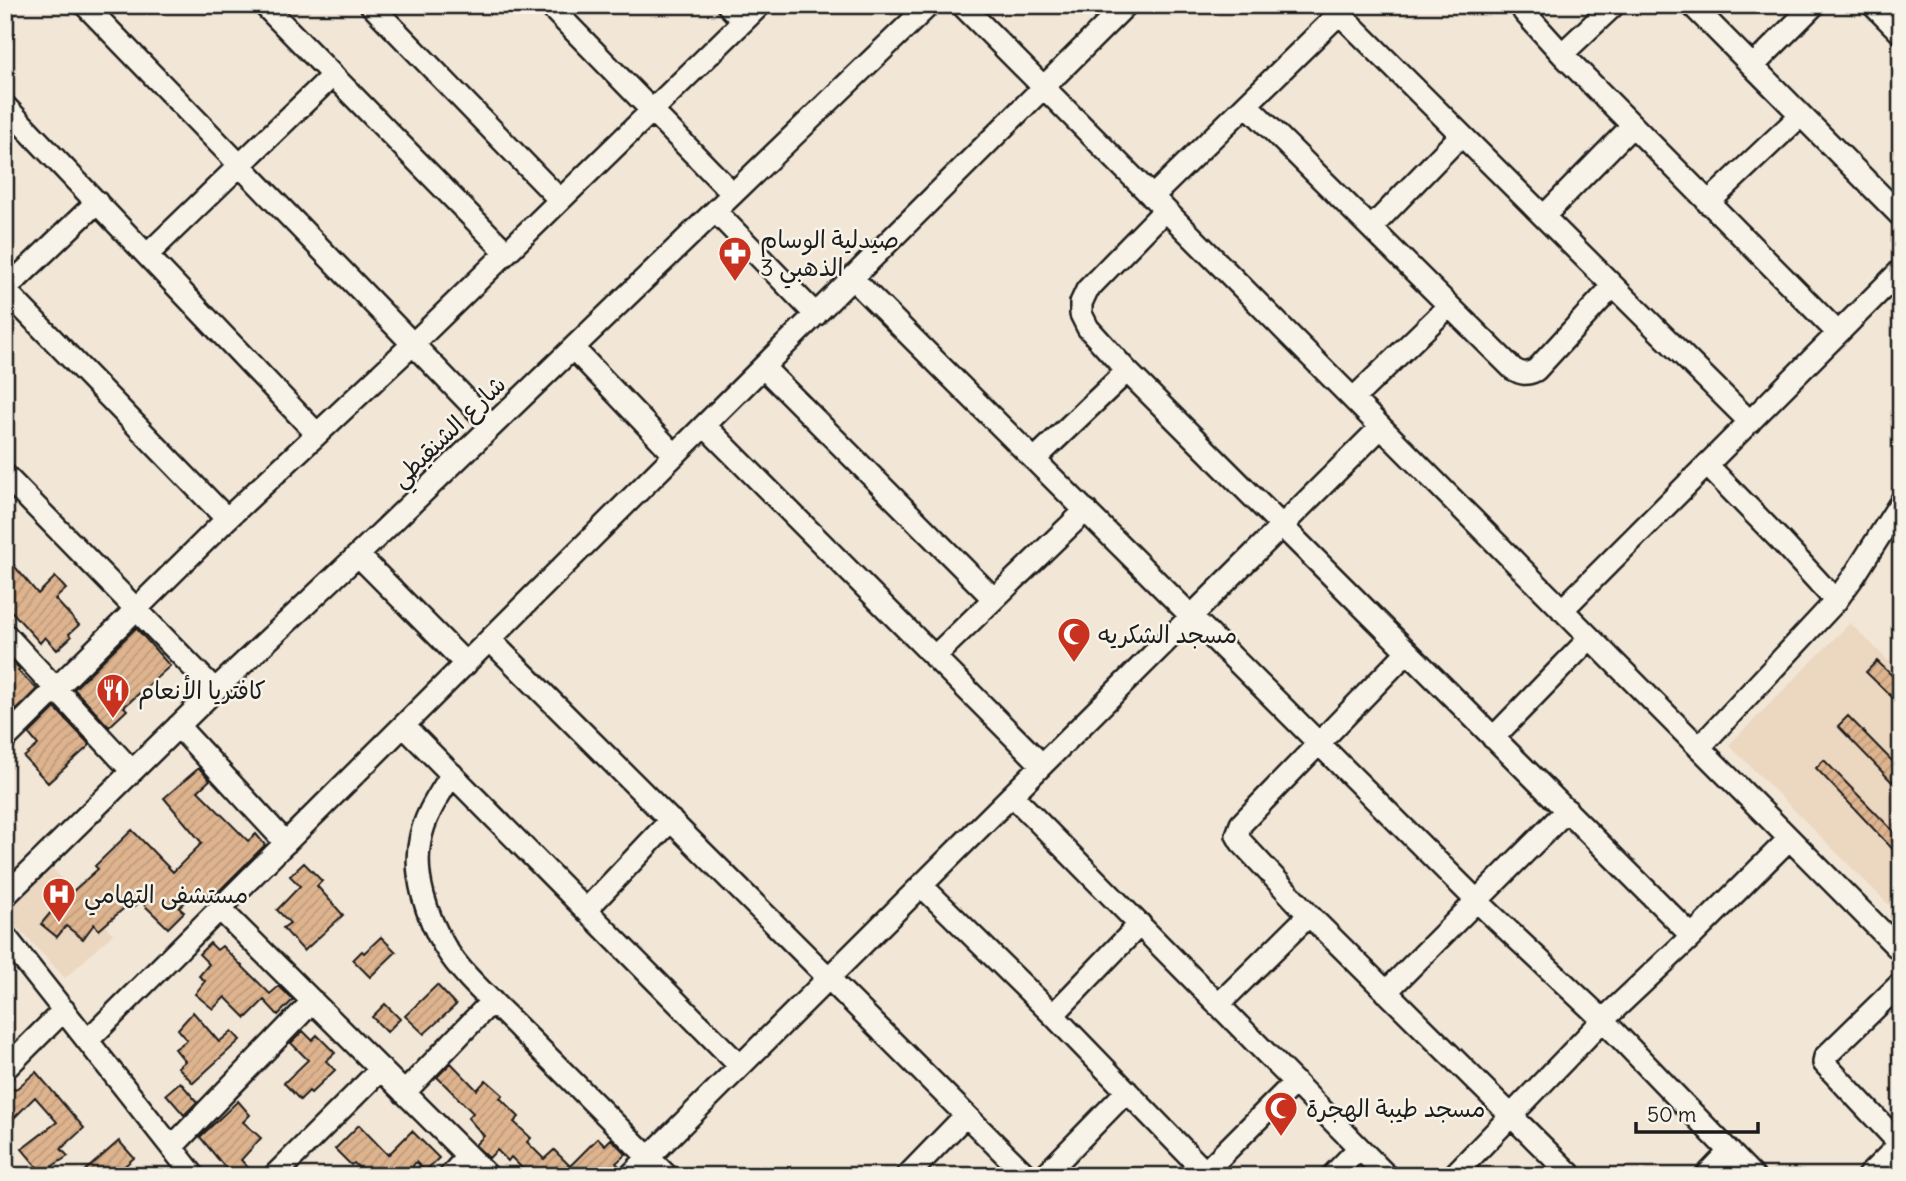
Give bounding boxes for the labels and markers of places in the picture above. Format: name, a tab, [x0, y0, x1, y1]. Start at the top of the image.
place label: صيدلية الوسام الذهبي 3	[760, 224, 899, 289]
pharmacy icon: صيدلية الوسام الذهبي 3	[716, 234, 754, 283]
mosque icon: مسجد الشكريه	[1055, 615, 1093, 664]
place label: مسجد الشكريه	[1098, 619, 1237, 649]
restaurant icon: كافتريا الأنعام	[94, 671, 132, 720]
place label: كافتريا الأنعام	[138, 674, 266, 710]
hospital icon: مستشفى التهامي	[40, 875, 78, 924]
place label: مستشفى التهامي	[84, 879, 248, 916]
mosque icon: مسجد طيبة الهجرة	[1262, 1089, 1300, 1138]
place label: مسجد طيبة الهجرة	[1306, 1093, 1485, 1123]

